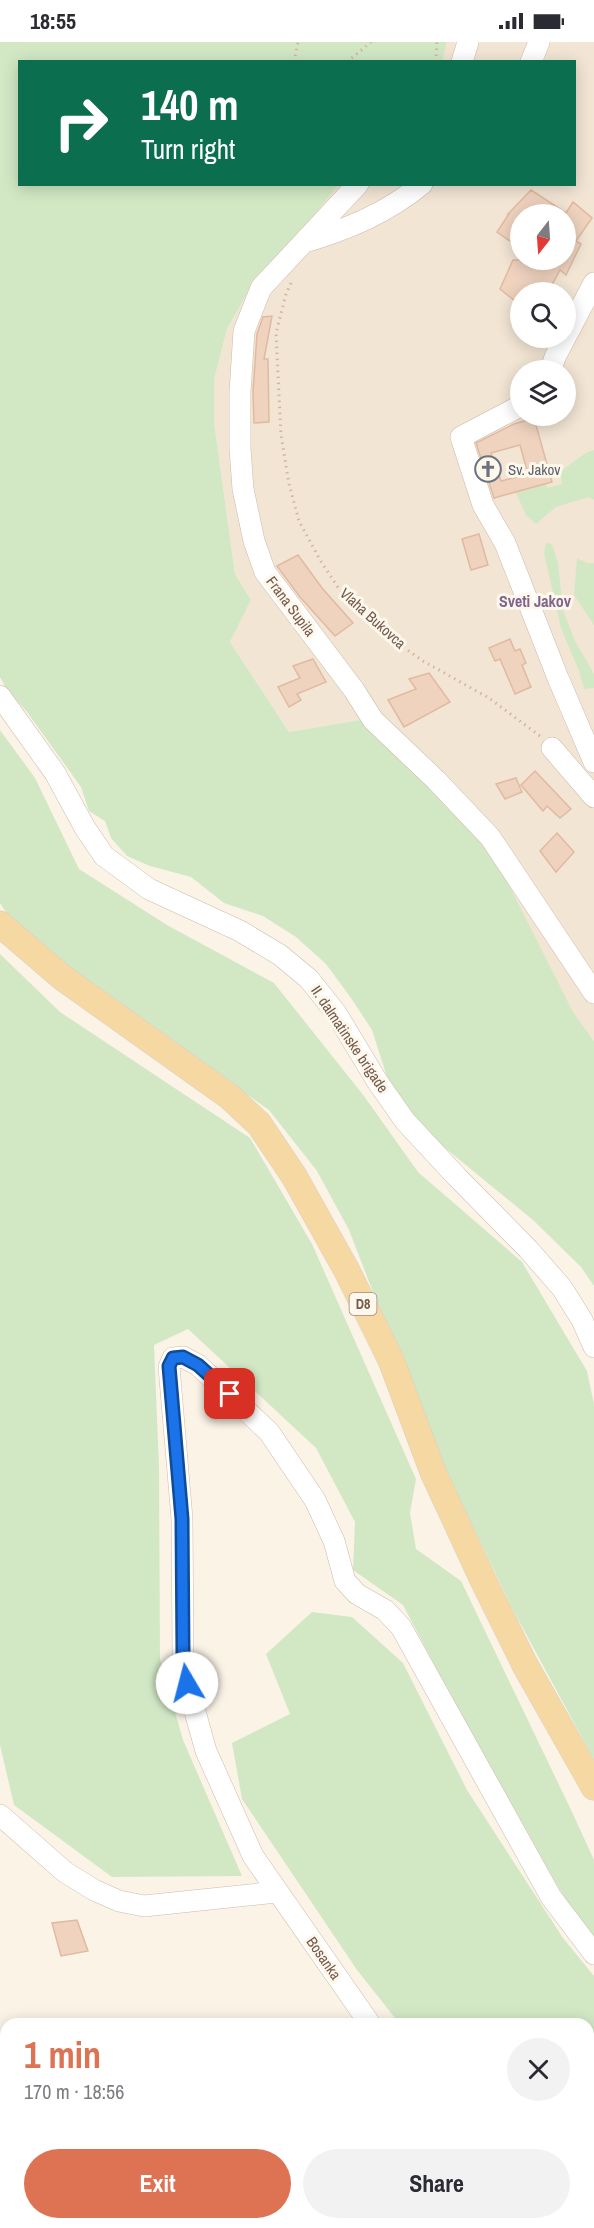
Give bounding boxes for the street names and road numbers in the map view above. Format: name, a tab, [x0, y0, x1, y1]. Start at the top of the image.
street label: Frana Supila	[261, 572, 321, 641]
street label: Vlaha Bukovca	[335, 583, 411, 653]
street label: II. dalmatinske brigade	[306, 981, 394, 1097]
road number: D8	[350, 1293, 376, 1315]
street label: Bosanka	[302, 1932, 346, 1984]

